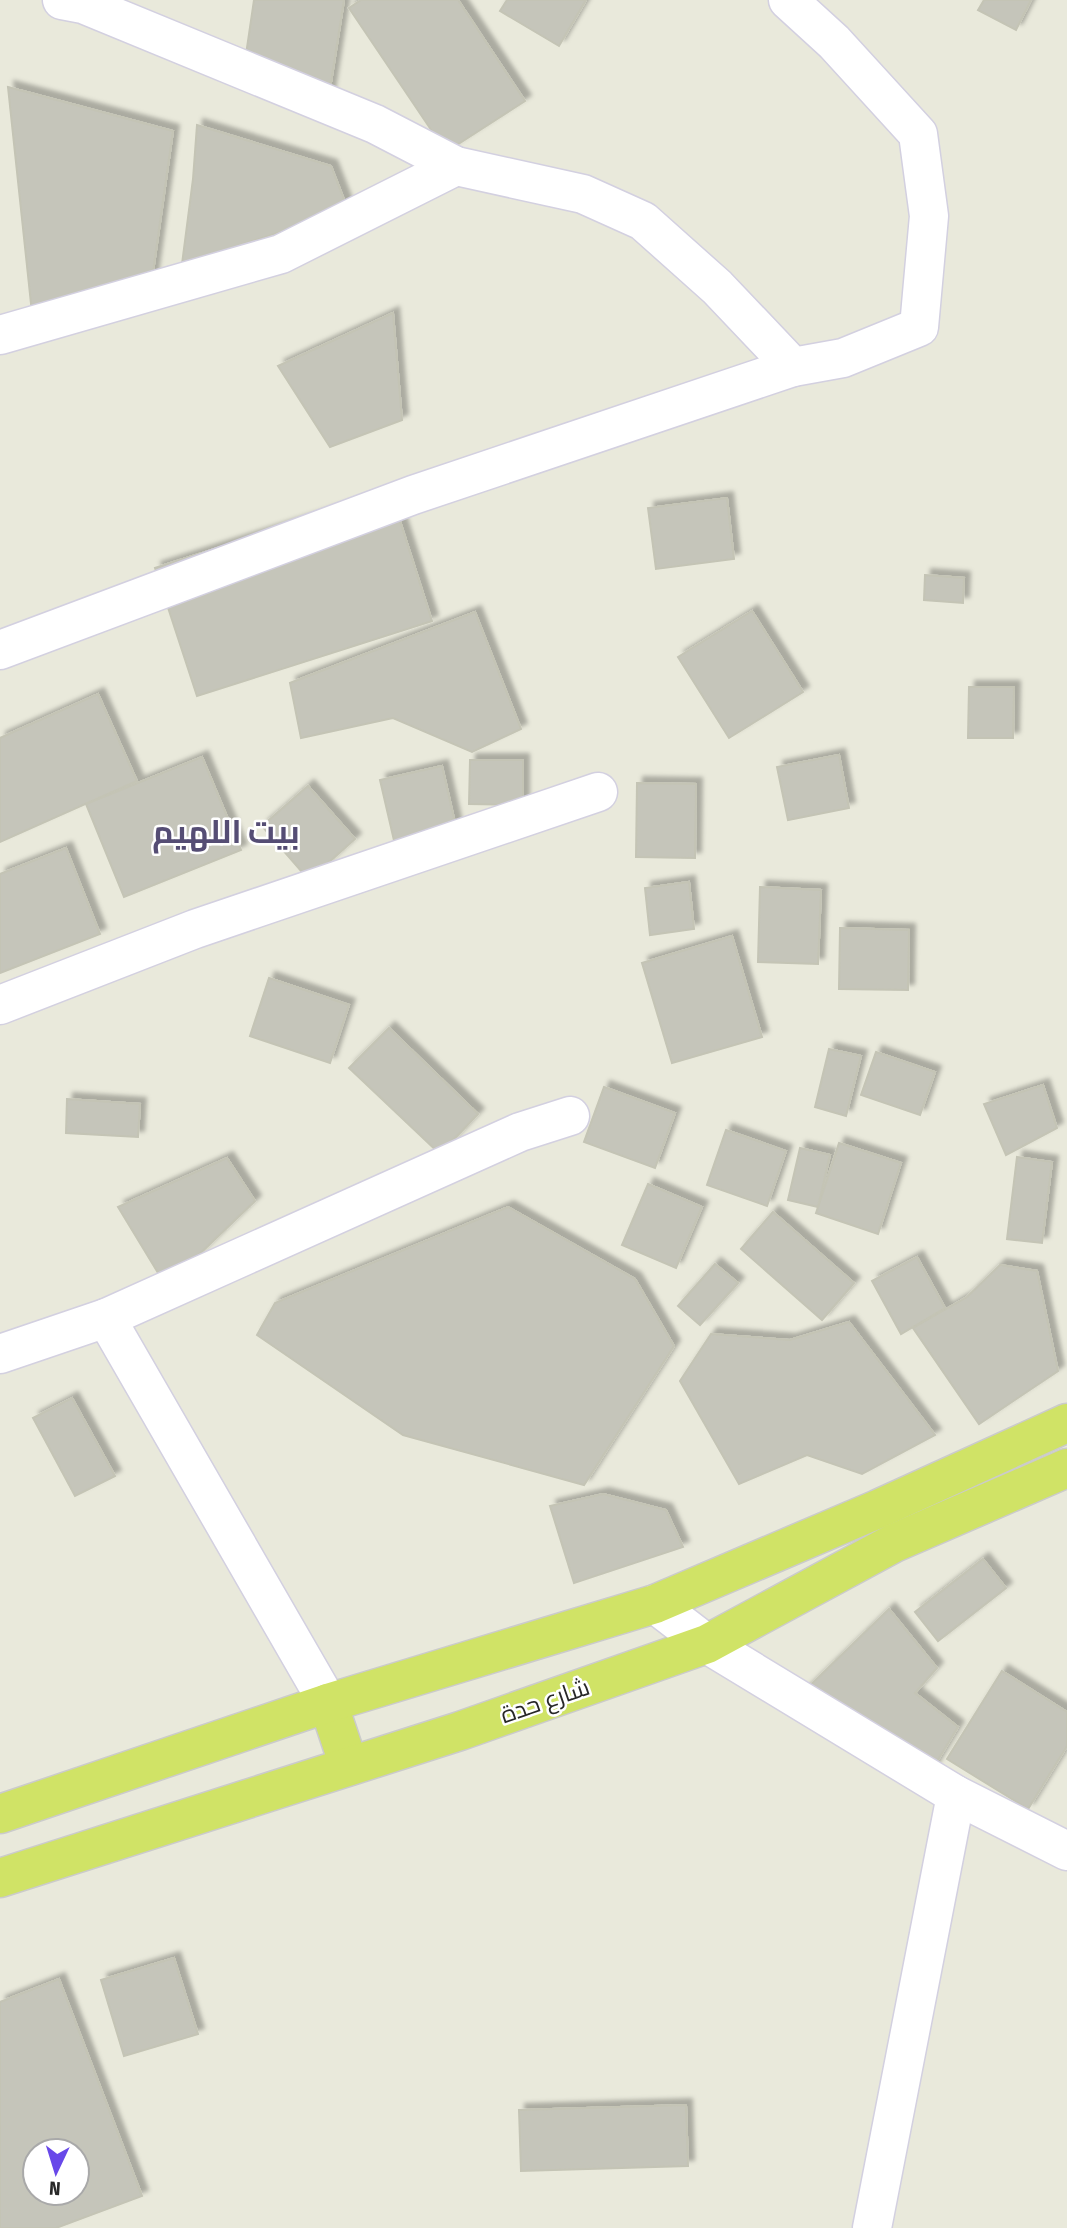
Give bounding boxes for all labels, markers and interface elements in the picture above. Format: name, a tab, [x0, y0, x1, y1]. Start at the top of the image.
district label: بيت اللهيم	[152, 813, 300, 854]
street label: شارع حدة	[497, 1673, 594, 1731]
north arrow	[21, 2137, 91, 2207]
text: N	[48, 2177, 61, 2200]

